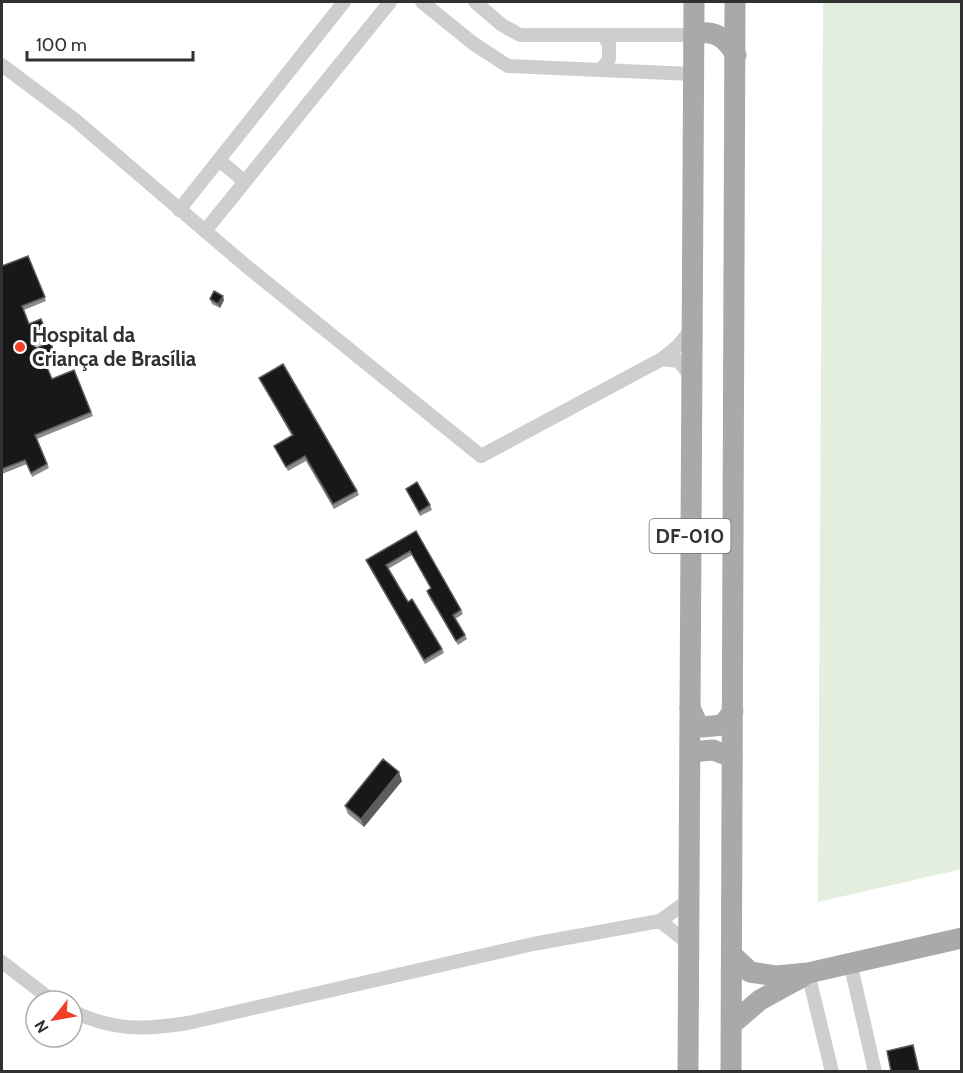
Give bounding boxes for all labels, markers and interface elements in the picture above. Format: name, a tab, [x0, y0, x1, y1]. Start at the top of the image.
scale bar	[27, 24, 194, 62]
text: 100 m	[36, 34, 87, 56]
place label: Hospital da Criança de Brasília	[32, 322, 197, 371]
marker: Hospital da Criança de Brasília	[13, 340, 27, 354]
road number: DF-010	[650, 519, 730, 553]
north arrow	[24, 989, 84, 1049]
text: N	[31, 1017, 53, 1036]

